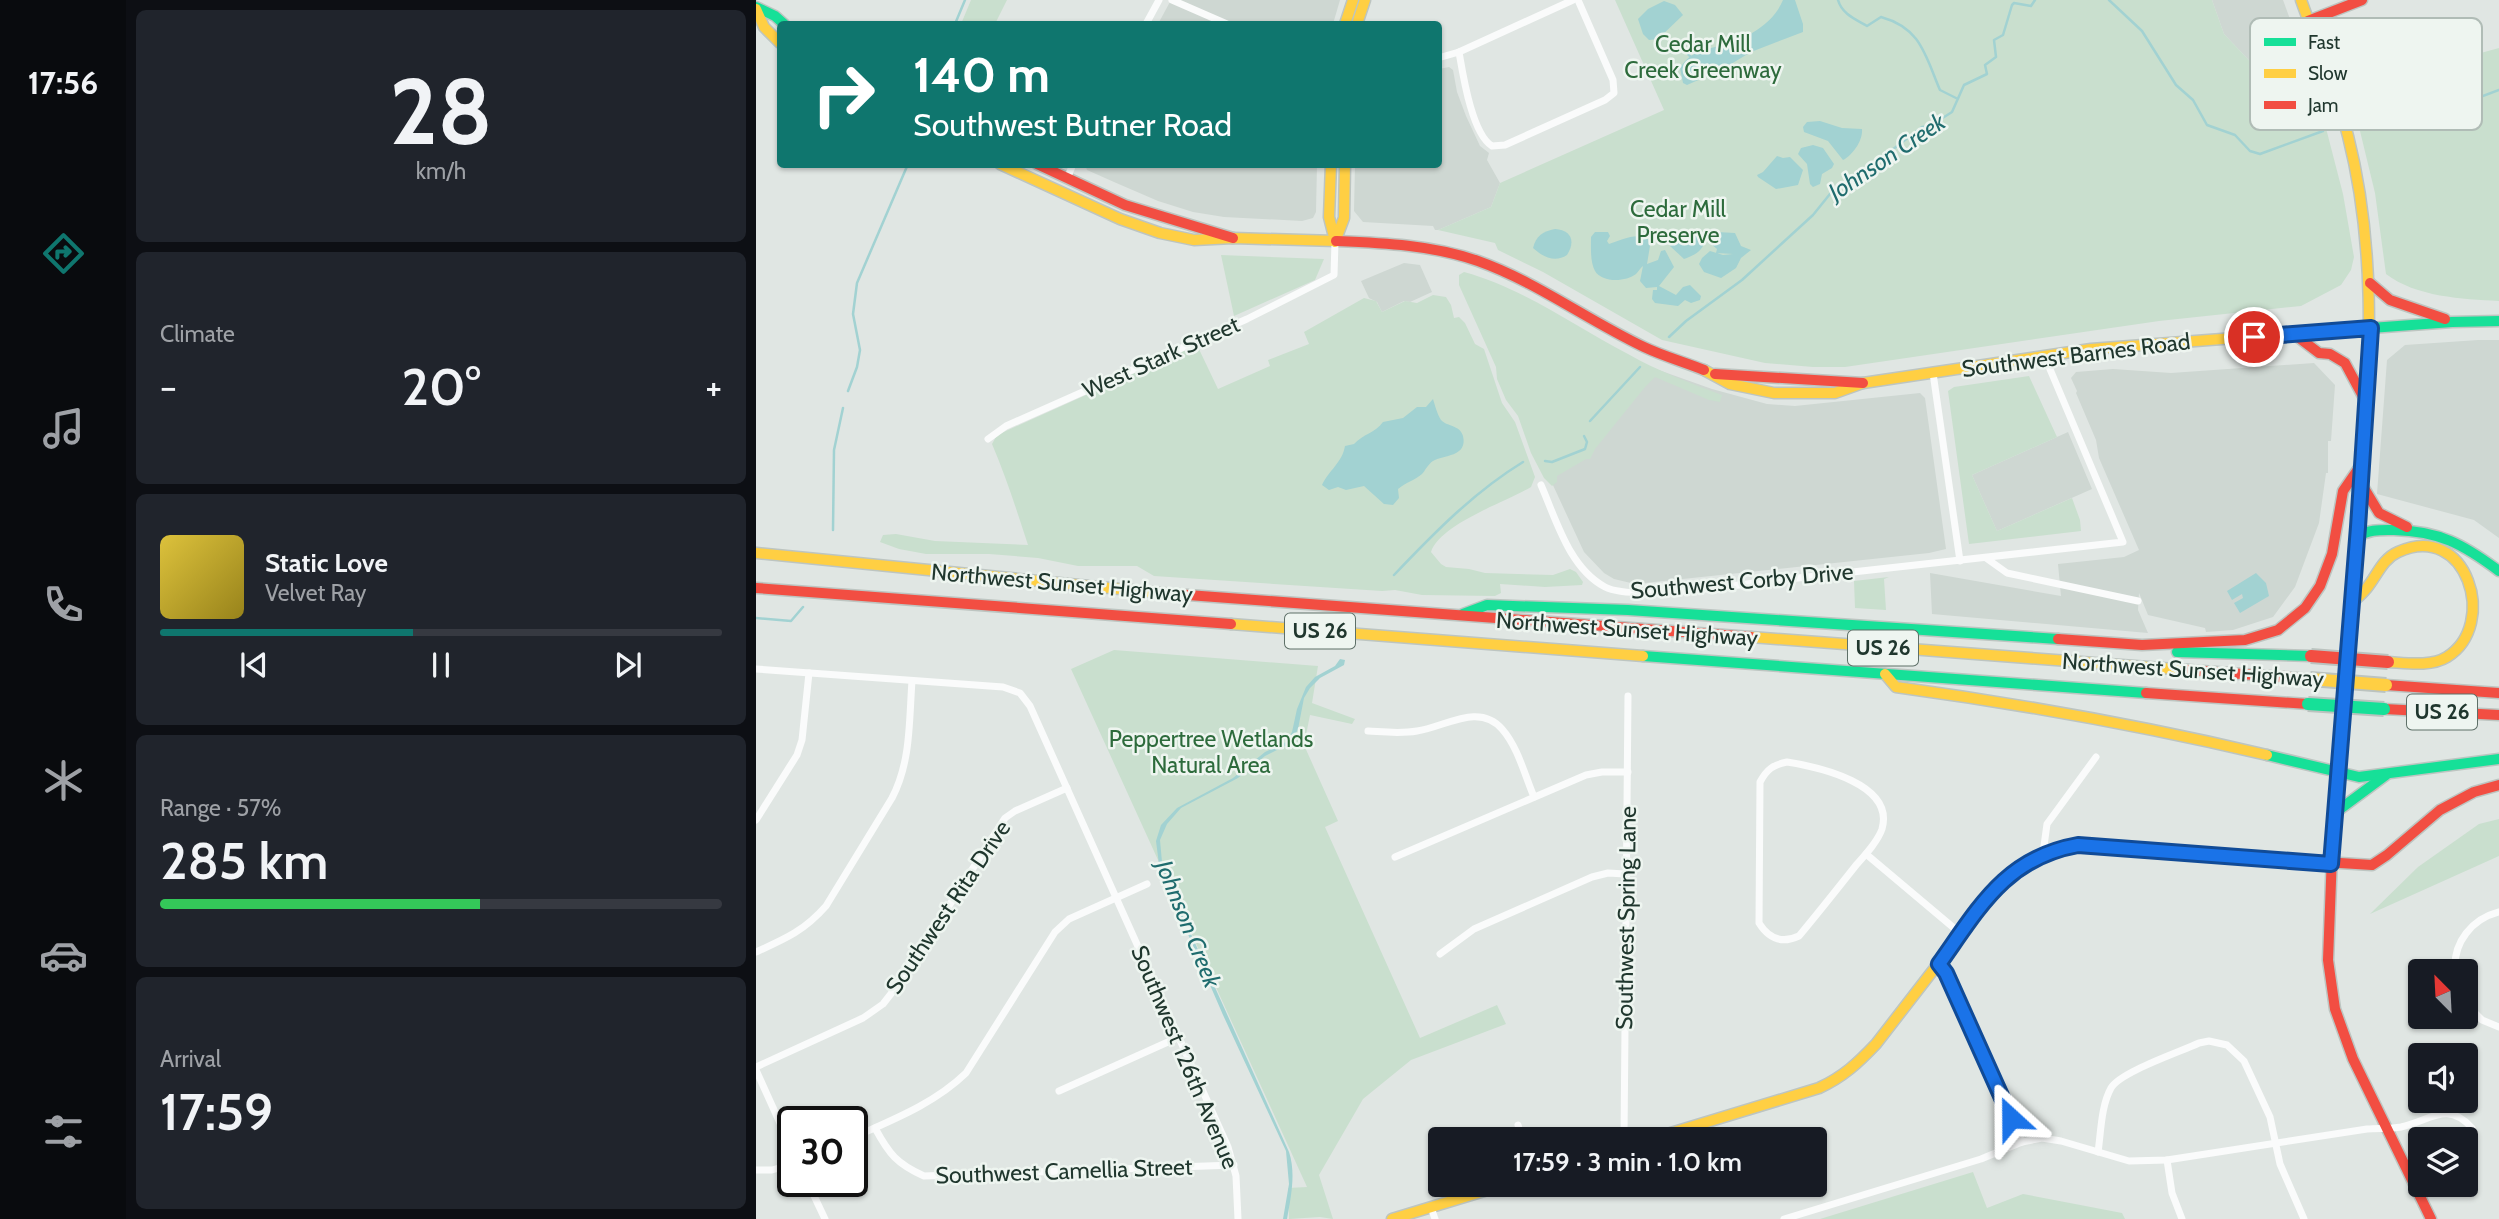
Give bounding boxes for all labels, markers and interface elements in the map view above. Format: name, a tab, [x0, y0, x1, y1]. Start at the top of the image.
legend	[2250, 18, 2482, 130]
park label: Cedar Mill Creek Greenway	[1624, 30, 1782, 84]
text: Fast	[2308, 31, 2341, 54]
text: 140 m	[913, 45, 1050, 104]
icon: right	[798, 49, 889, 140]
text: 28	[389, 56, 493, 167]
text: Slow	[2308, 62, 2348, 85]
text: 17:56	[28, 63, 98, 102]
text: Jam	[2307, 94, 2338, 117]
text: Southwest Butner Road	[913, 105, 1232, 144]
water label: Johnson Creek	[1821, 106, 1951, 207]
text: km/h	[416, 157, 466, 185]
park label: Cedar Mill Preserve	[1630, 195, 1727, 249]
icon: directions	[39, 229, 88, 278]
pin	[2224, 307, 2284, 367]
street label: West Stark Street	[1078, 310, 1244, 404]
icon: arrive	[2235, 318, 2273, 356]
text: Climate	[160, 320, 235, 348]
street label: Southwest Barnes Road	[1960, 327, 2192, 383]
text: 20°	[401, 355, 481, 418]
text: −	[160, 363, 177, 410]
text: +	[705, 363, 722, 410]
icon: music	[39, 404, 88, 453]
text: Static Love	[265, 547, 388, 579]
street label: Southwest Corby Drive	[1629, 557, 1855, 605]
street label: Northwest Sunset Highway	[930, 558, 1194, 608]
text: Velvet Ray	[265, 579, 366, 607]
icon: phone	[39, 580, 88, 629]
street label: Northwest Sunset Highway	[1495, 606, 1759, 652]
road number: US 26	[1285, 614, 1355, 648]
road number: US 26	[1848, 630, 1918, 666]
icon: previous	[235, 646, 273, 684]
icon: pause	[422, 646, 460, 684]
icon: next	[609, 646, 647, 684]
street label: Northwest Sunset Highway	[2061, 647, 2325, 693]
road number: US 26	[2407, 694, 2477, 730]
park label: Peppertree Wetlands Natural Area	[1109, 725, 1313, 779]
icon: climate	[39, 756, 88, 805]
text: Range · 57%	[160, 794, 281, 822]
street label: Southwest Spring Lane	[1610, 806, 1642, 1030]
street label: Southwest Rita Drive	[880, 815, 1017, 999]
text: 285 km	[160, 829, 328, 892]
water label: Johnson Creek	[1149, 854, 1227, 992]
icon: car	[39, 931, 88, 980]
street label: Southwest 126th Avenue	[1125, 941, 1245, 1173]
north arrow	[2408, 959, 2478, 1029]
map controls	[2408, 959, 2478, 1197]
button: sound	[2408, 1043, 2478, 1113]
text: Arrival	[160, 1045, 221, 1073]
text: 17:59	[160, 1080, 273, 1143]
position arrow	[1974, 1081, 2048, 1155]
speed limit sign: 30	[777, 1106, 868, 1197]
icon: filters	[39, 1107, 88, 1156]
button: layers	[2408, 1127, 2478, 1197]
text: 17:59 · 3 min · 1.0 km	[1513, 1146, 1742, 1178]
street label: Southwest Camellia Street	[935, 1153, 1193, 1189]

